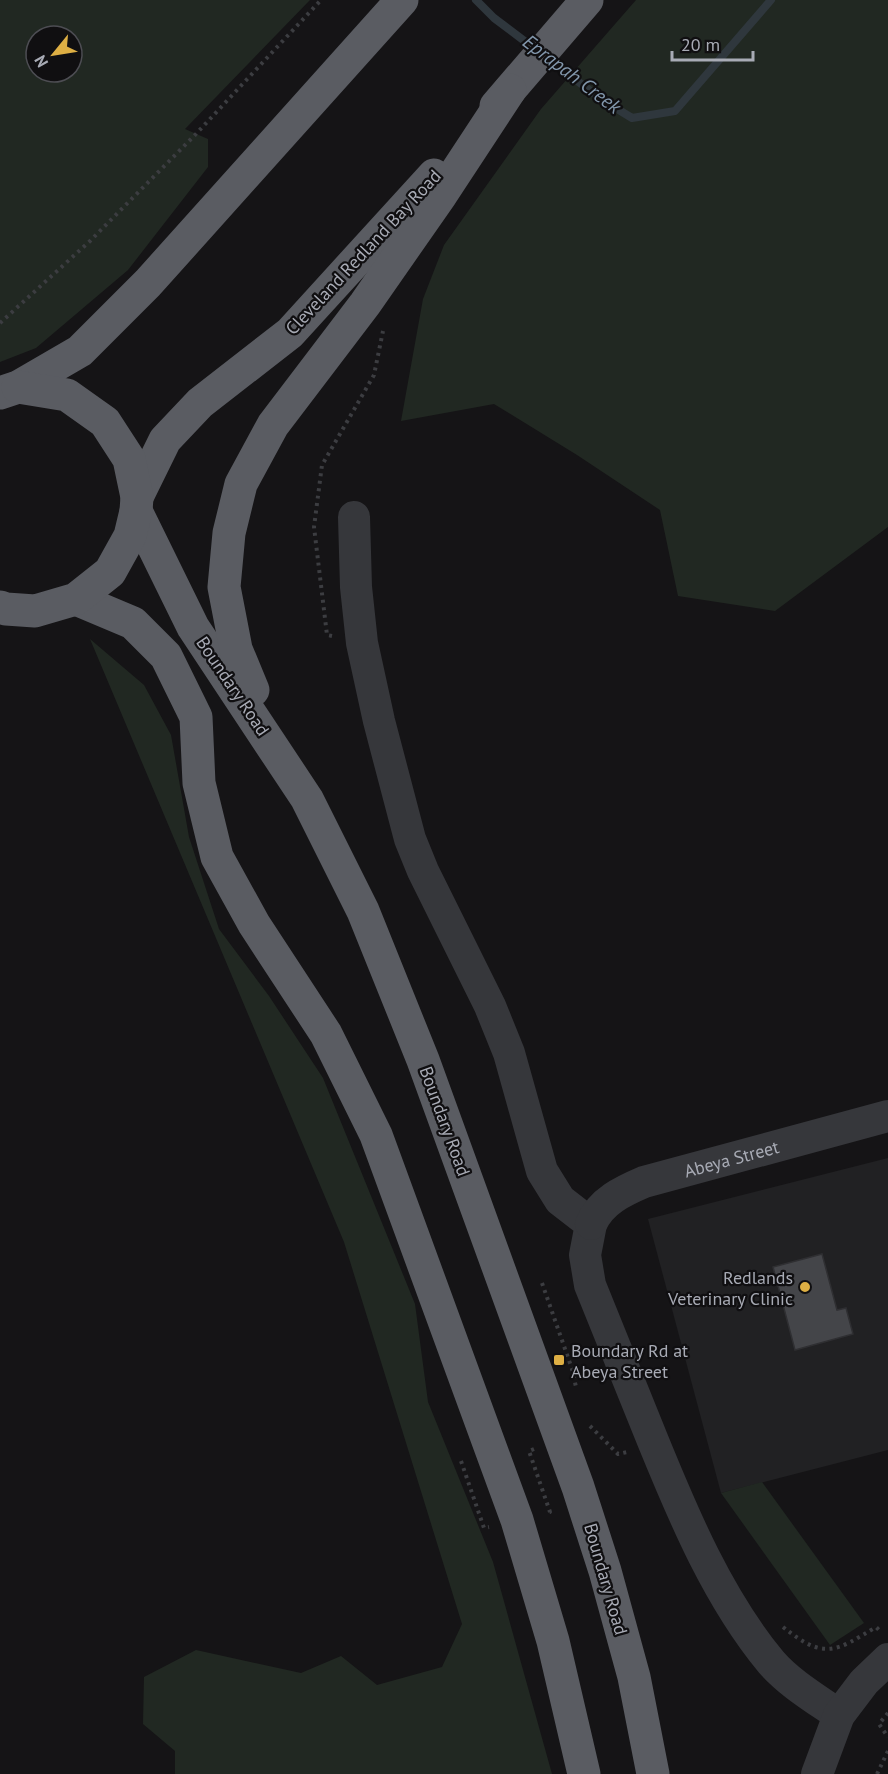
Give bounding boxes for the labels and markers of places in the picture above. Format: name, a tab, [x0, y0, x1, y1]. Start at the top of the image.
place label: Redlands Veterinary Clinic	[667, 1266, 793, 1310]
marker: Redlands Veterinary Clinic	[798, 1280, 812, 1294]
place label: Boundary Rd at Abeya Street	[571, 1339, 688, 1383]
marker: Boundary Rd at Abeya Street	[552, 1353, 566, 1367]

